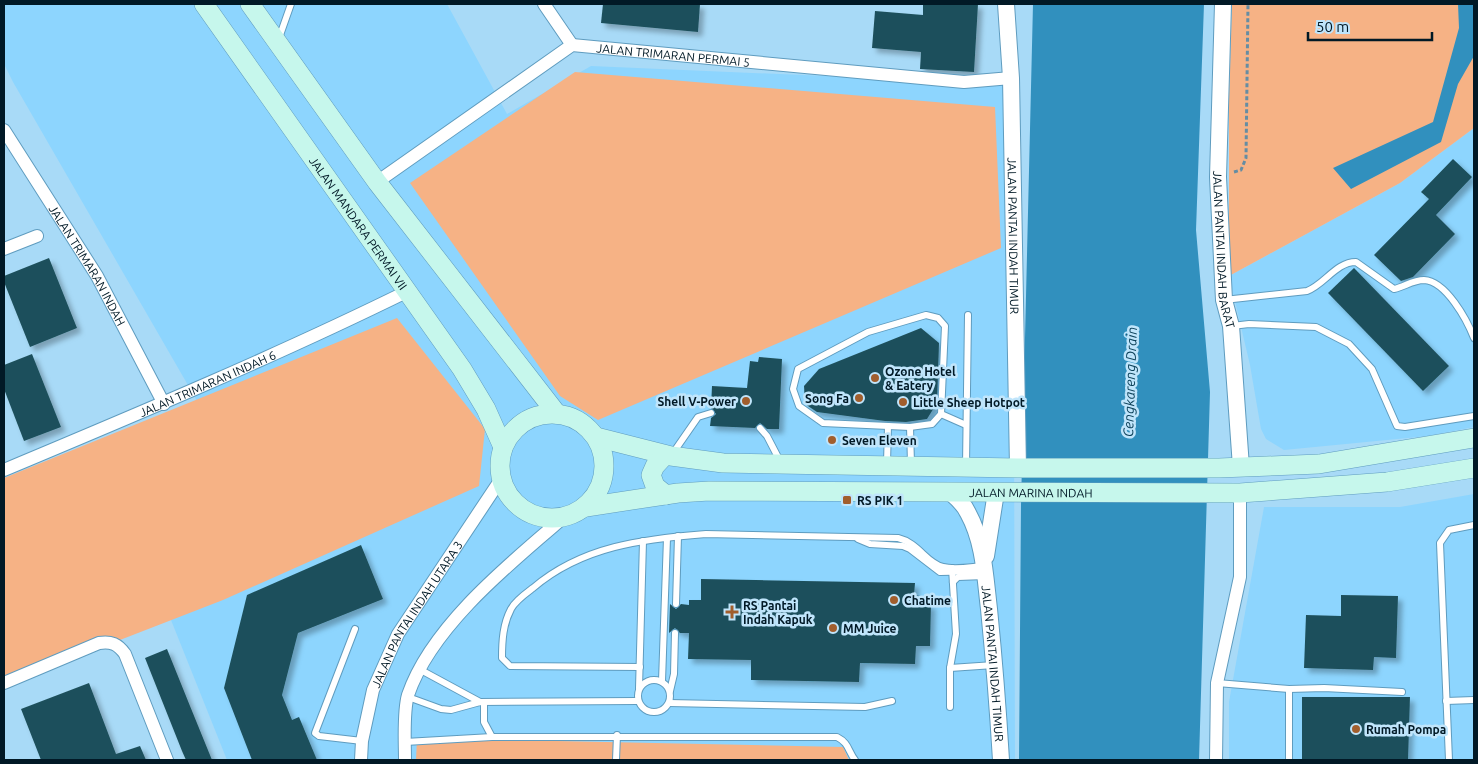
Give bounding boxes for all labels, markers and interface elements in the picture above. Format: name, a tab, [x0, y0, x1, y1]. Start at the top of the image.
scale bar	[1308, 10, 1432, 42]
text: 50 m	[1316, 18, 1349, 35]
street label: JALAN TRIMARAN PERMAI 5	[596, 41, 751, 68]
street label: JALAN MANDARA PERMAI VII	[307, 154, 410, 292]
street label: JALAN PANTAI INDAH TIMUR	[1006, 157, 1022, 315]
street label: JALAN PANTAI INDAH BARAT	[1211, 171, 1238, 330]
street label: JALAN TRIMARAN INDAH	[47, 202, 128, 328]
water label: Cengkareng Drain	[1120, 327, 1140, 437]
street label: JALAN TRIMARAN INDAH 6	[137, 348, 278, 419]
place label: Ozone Hotel & Eatery	[885, 365, 956, 392]
marker: Ozone Hotel & Eatery	[869, 372, 881, 384]
place label: Song Fa	[805, 392, 849, 405]
marker: Song Fa	[853, 392, 865, 404]
place label: Shell V-Power	[657, 395, 736, 408]
marker: Shell V-Power	[740, 395, 752, 407]
marker: Little Sheep Hotpot	[897, 396, 909, 408]
place label: Little Sheep Hotpot	[913, 396, 1025, 409]
marker: Seven Eleven	[826, 434, 838, 446]
place label: Seven Eleven	[842, 434, 917, 447]
street label: JALAN MARINA INDAH	[969, 485, 1093, 499]
marker: RS PIK 1	[841, 494, 853, 506]
place label: RS PIK 1	[857, 494, 903, 507]
street label: JALAN PANTAI INDAH UTARA 3	[369, 538, 465, 689]
street label: JALAN PANTAI INDAH TIMUR	[980, 585, 1006, 743]
marker: Chatime	[888, 594, 900, 606]
place label: Chatime	[904, 594, 951, 607]
place label: RS Pantai Indah Kapuk	[743, 599, 813, 626]
marker: RS Pantai Indah Kapuk	[725, 605, 739, 619]
marker: MM Juice	[827, 622, 839, 634]
place label: MM Juice	[843, 622, 896, 635]
marker: Rumah Pompa	[1350, 723, 1362, 735]
place label: Rumah Pompa	[1366, 723, 1446, 736]

